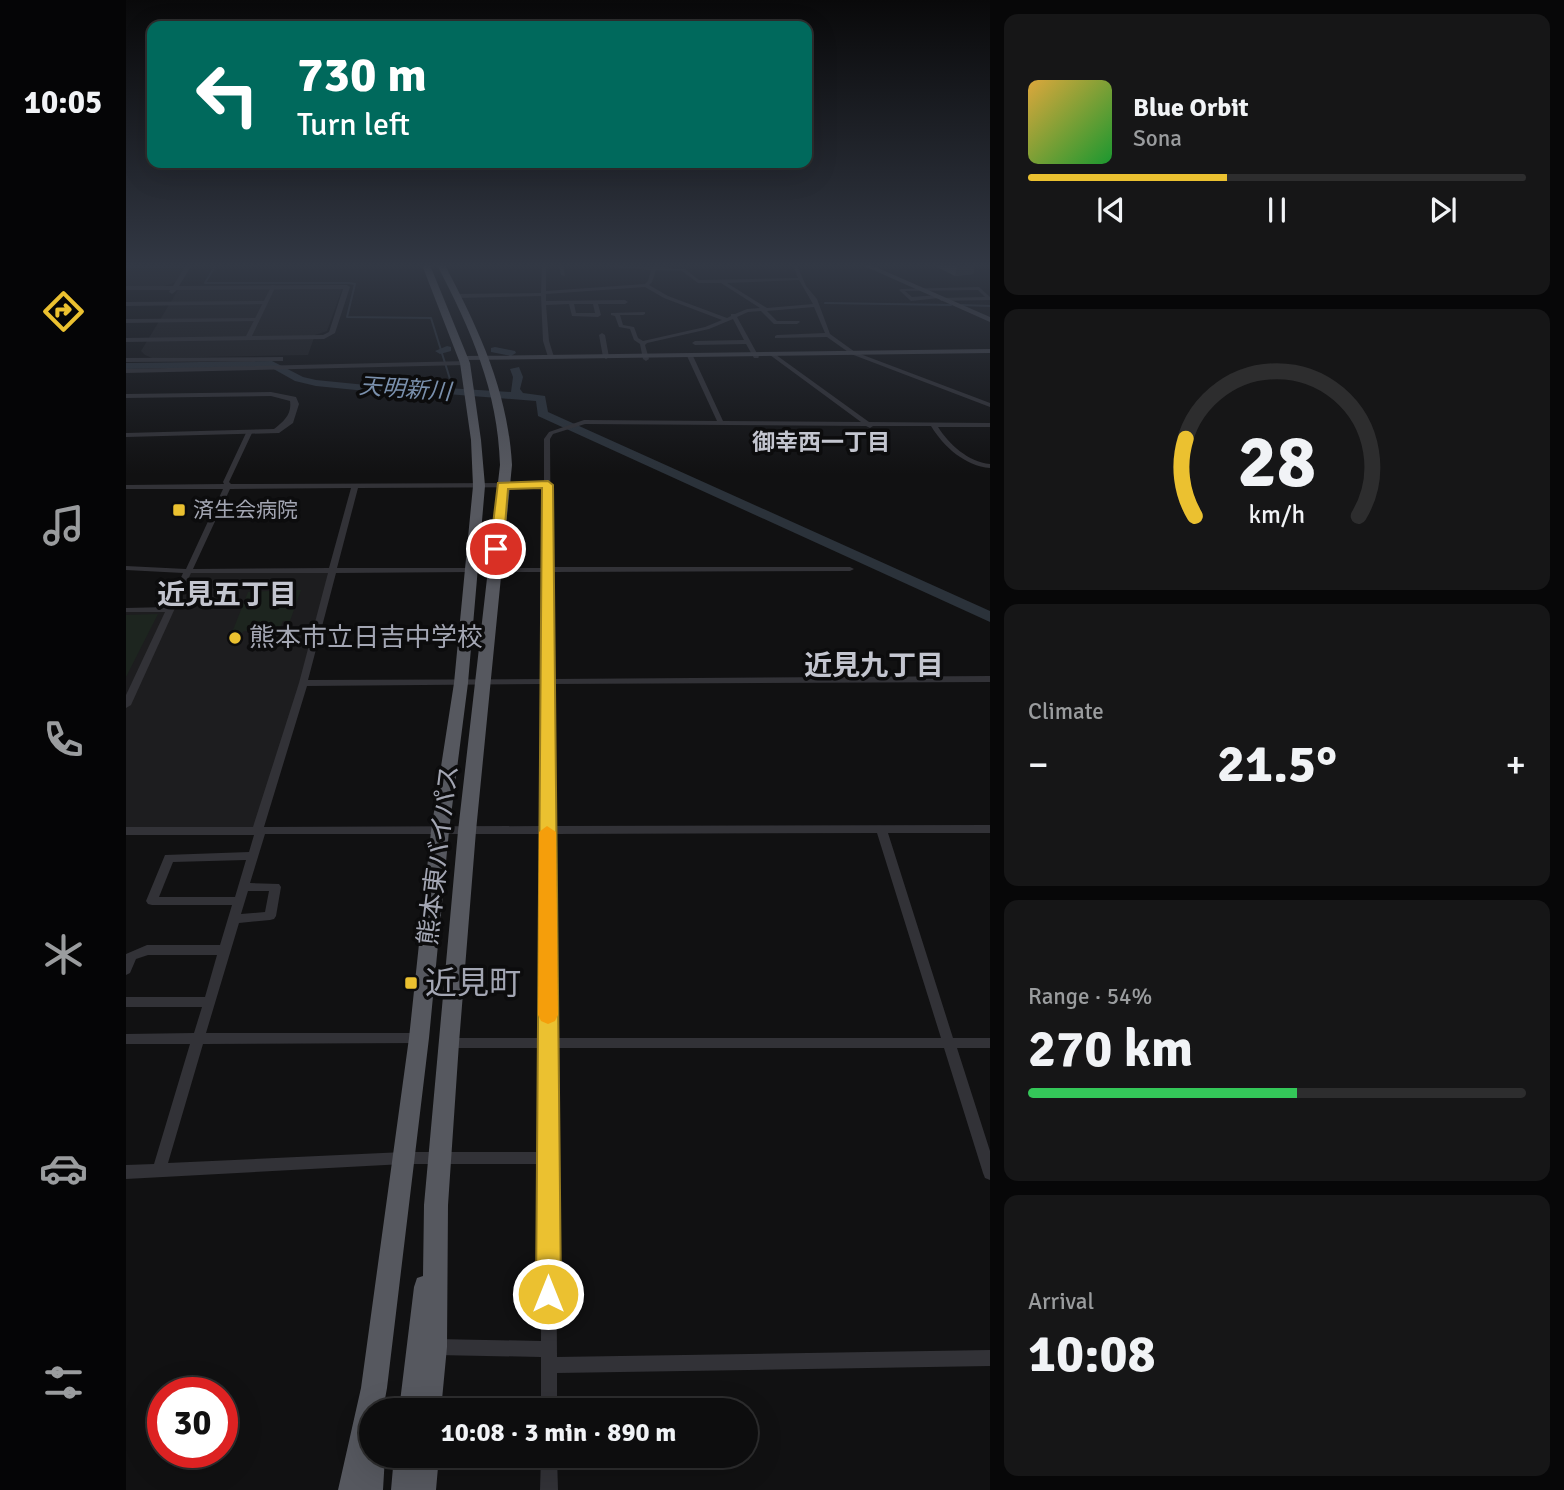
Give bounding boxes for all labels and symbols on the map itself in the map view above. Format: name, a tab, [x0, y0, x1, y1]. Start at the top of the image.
water label: 天明新川	[358, 371, 455, 407]
district label: 御幸西一丁目	[752, 428, 890, 457]
place label: 済生会病院	[193, 497, 298, 523]
marker: 済生会病院	[171, 502, 187, 518]
pin	[466, 519, 526, 579]
district label: 近見五丁目	[157, 578, 297, 612]
place label: 熊本市立日吉中学校	[249, 622, 483, 654]
marker: 熊本市立日吉中学校	[227, 630, 243, 646]
district label: 近見九丁目	[804, 649, 944, 683]
street label: 熊本東バイパス	[412, 763, 466, 947]
place label: 近見町	[425, 964, 521, 1003]
marker: 近見町	[403, 975, 419, 991]
position arrow	[511, 1257, 585, 1331]
speed limit sign: 30	[147, 1377, 238, 1468]

